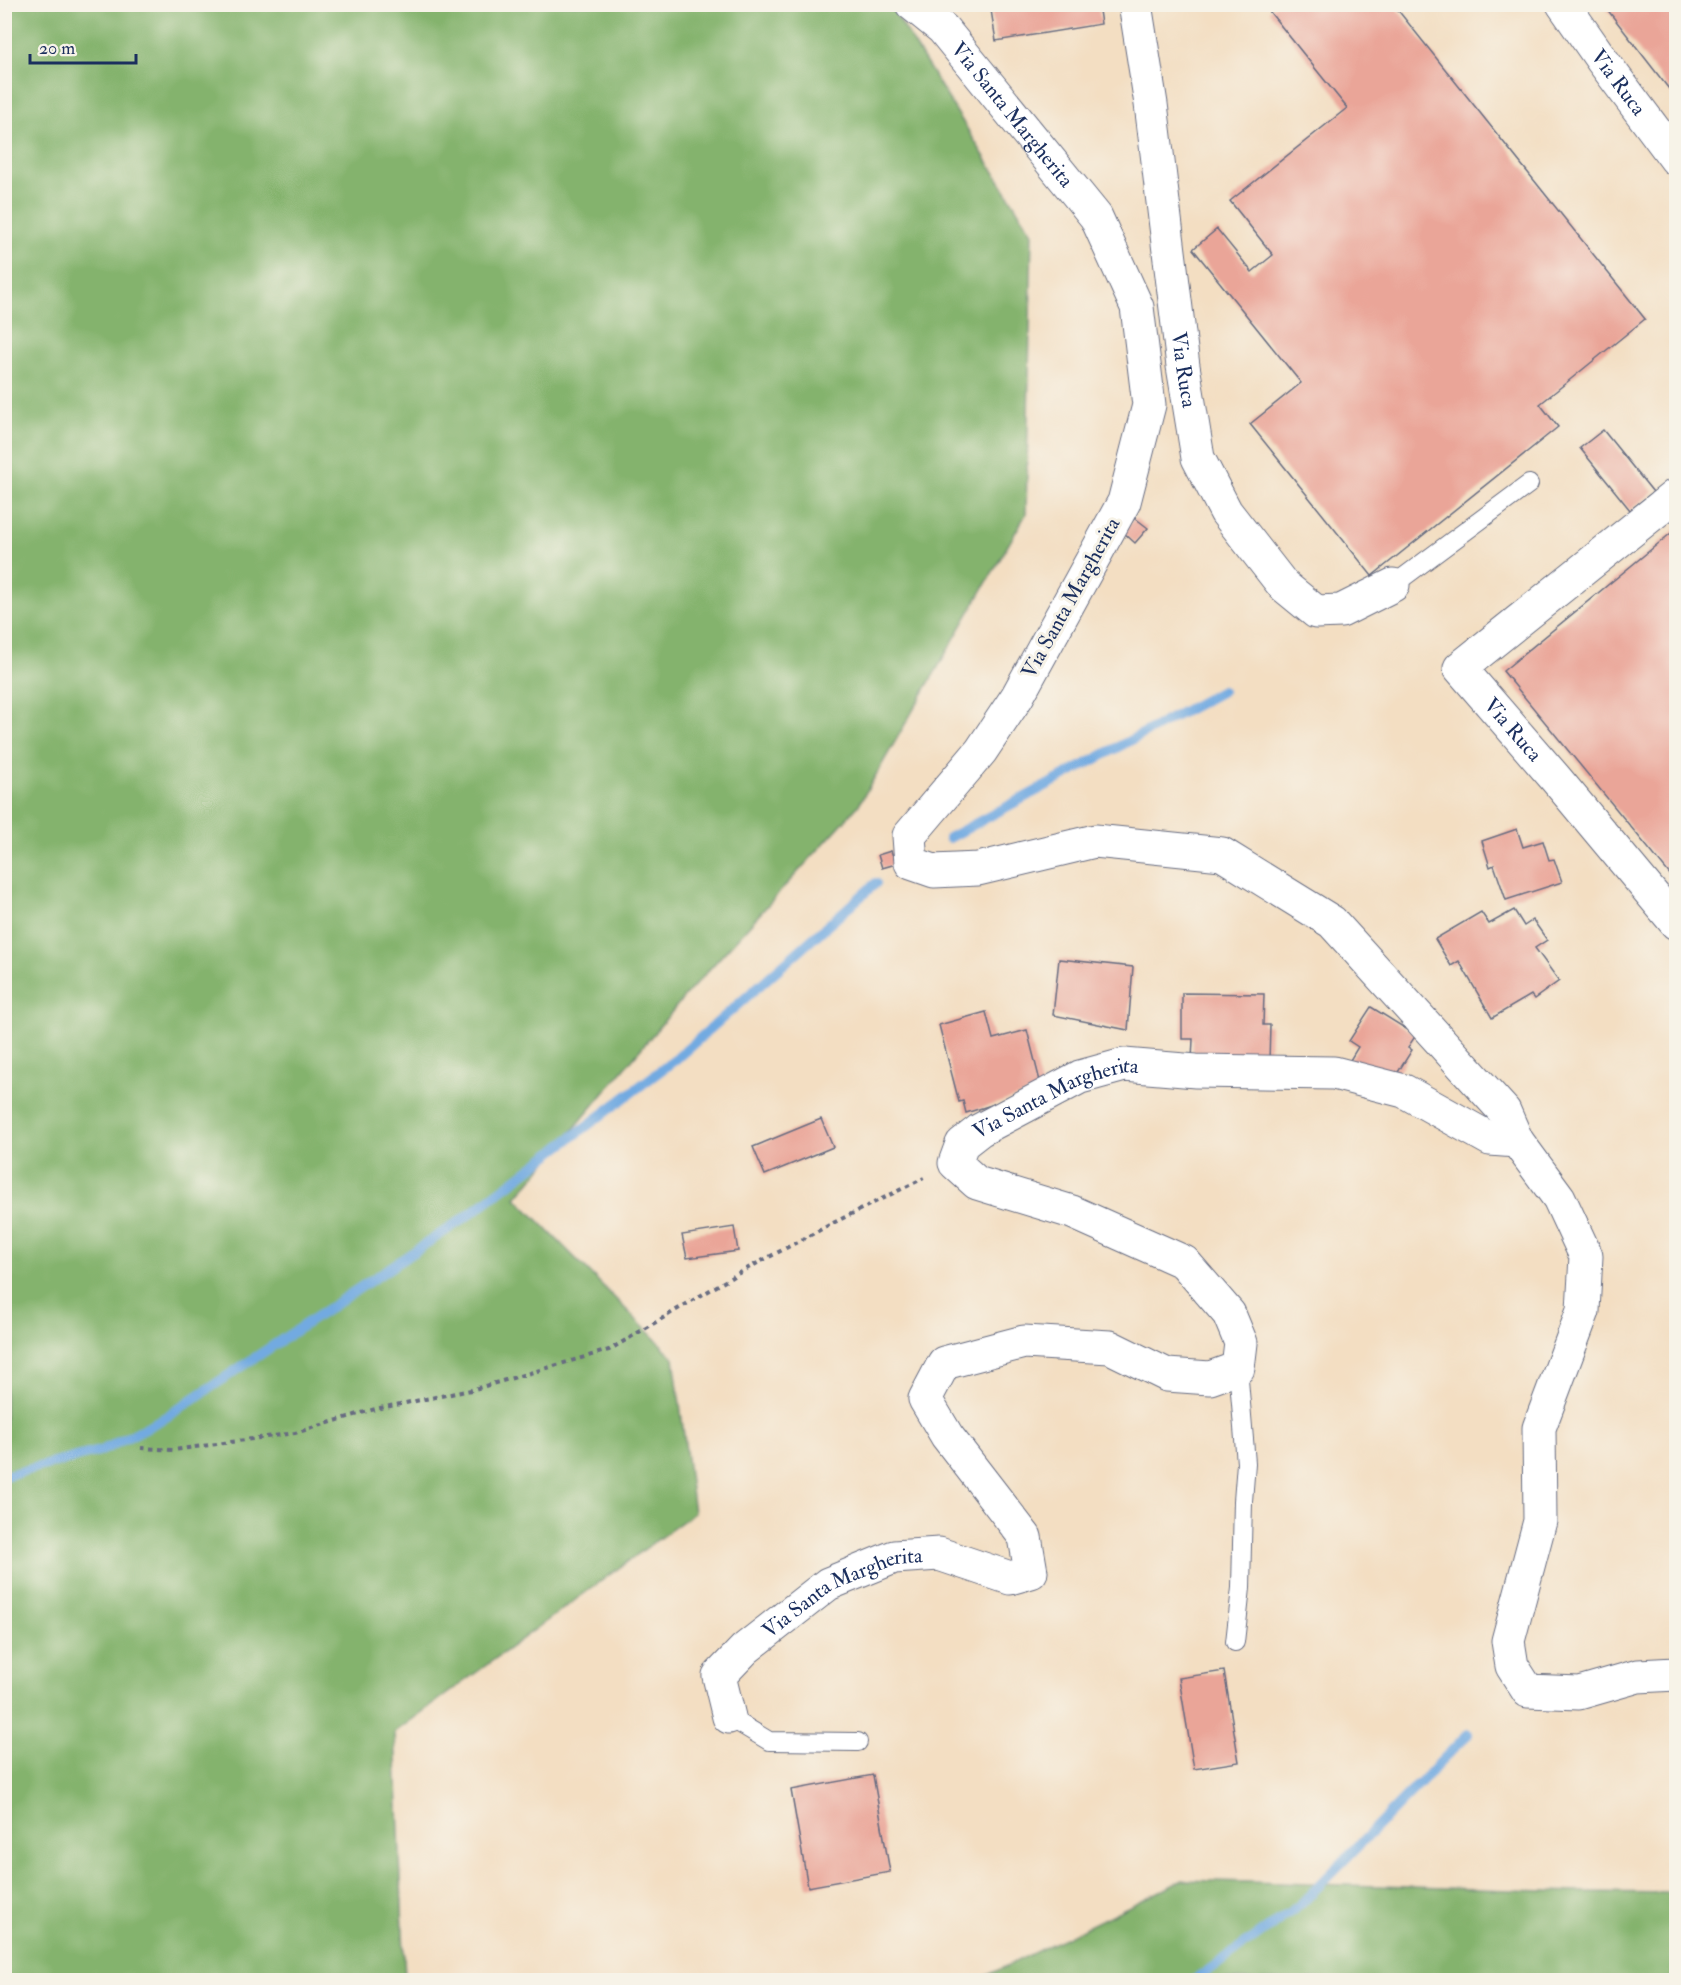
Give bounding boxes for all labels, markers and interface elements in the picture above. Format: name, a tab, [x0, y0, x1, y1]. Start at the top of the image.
scale bar	[30, 27, 136, 65]
street label: Via Santa Margherita	[945, 36, 1080, 193]
text: 20 m	[39, 37, 75, 60]
street label: Via Ruca	[1585, 44, 1652, 121]
street label: Via Ruca	[1165, 330, 1203, 410]
street label: Via Santa Margherita	[1016, 513, 1127, 683]
street label: Via Ruca	[1478, 692, 1549, 767]
street label: Via Santa Margherita	[968, 1051, 1140, 1145]
street label: Via Santa Margherita	[757, 1542, 924, 1644]

